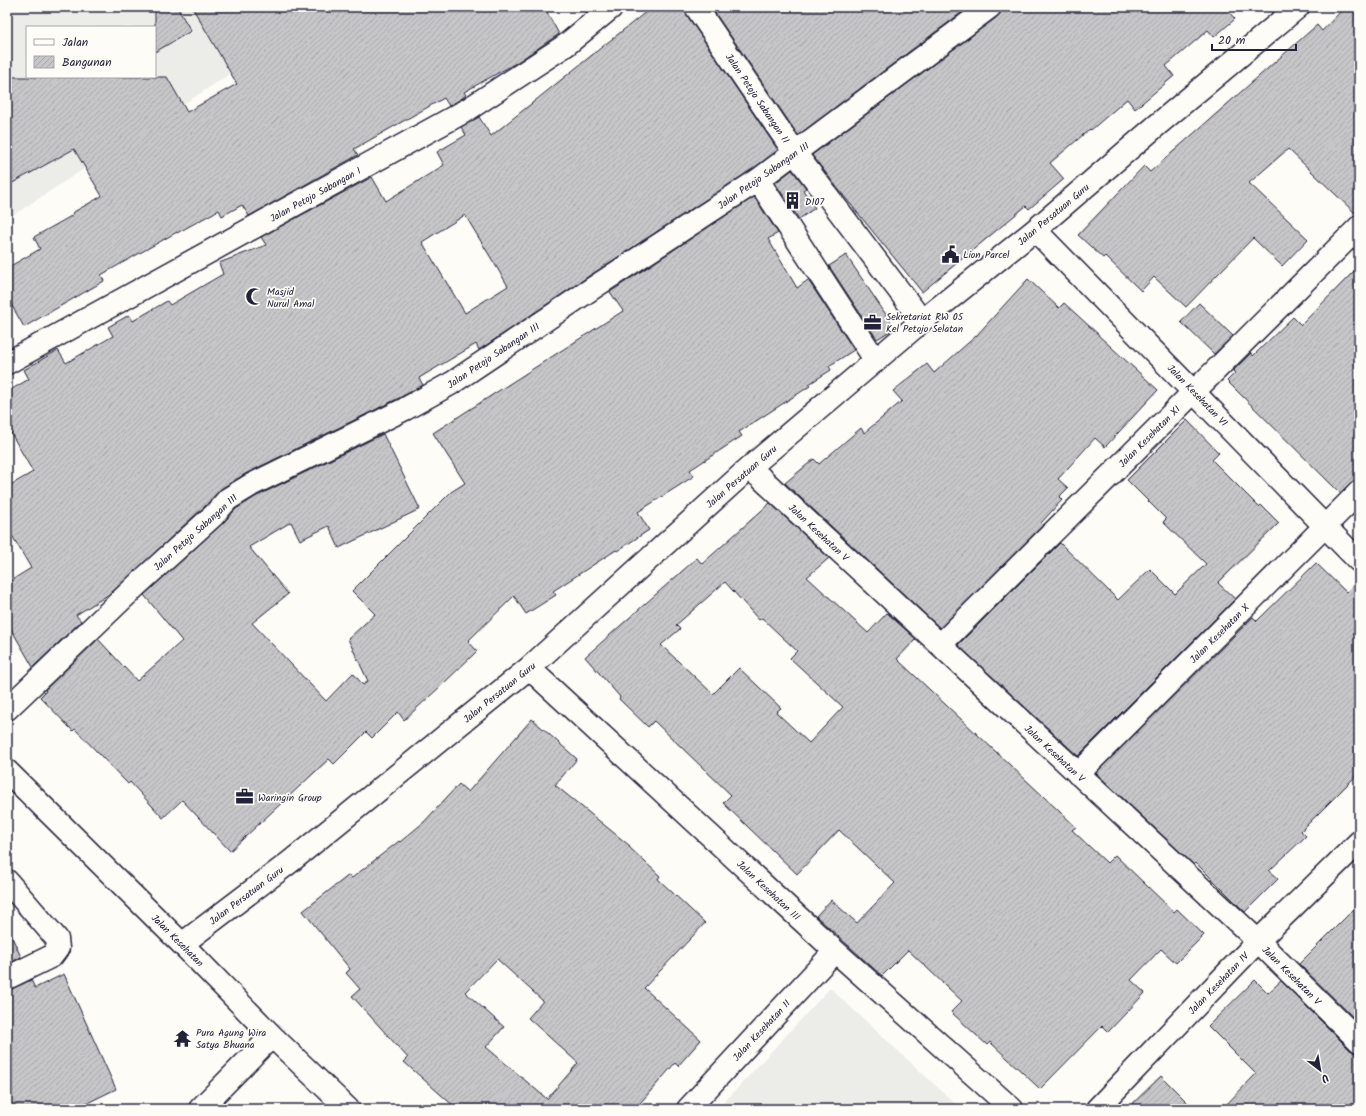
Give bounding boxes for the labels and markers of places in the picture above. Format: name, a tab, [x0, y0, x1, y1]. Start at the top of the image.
building icon: D107	[782, 191, 802, 211]
place label: D107	[805, 194, 825, 210]
public building icon: Lion Parcel	[940, 244, 960, 264]
place label: Lion Parcel	[963, 247, 1010, 263]
place label: Masjid Nurul Amal	[267, 284, 315, 312]
mosque icon: Masjid Nurul Amal	[244, 287, 264, 307]
place label: Sekretariat RW 05 Kel Petojo Selatan	[886, 309, 964, 337]
office icon: Sekretariat RW 05 Kel Petojo Selatan	[863, 312, 883, 332]
office icon: Waringin Group	[235, 787, 255, 807]
place label: Waringin Group	[258, 790, 322, 806]
place label: Pura Agung Wira Satya Bhuana	[196, 1025, 266, 1053]
temple icon: Pura Agung Wira Satya Bhuana	[173, 1028, 193, 1048]

